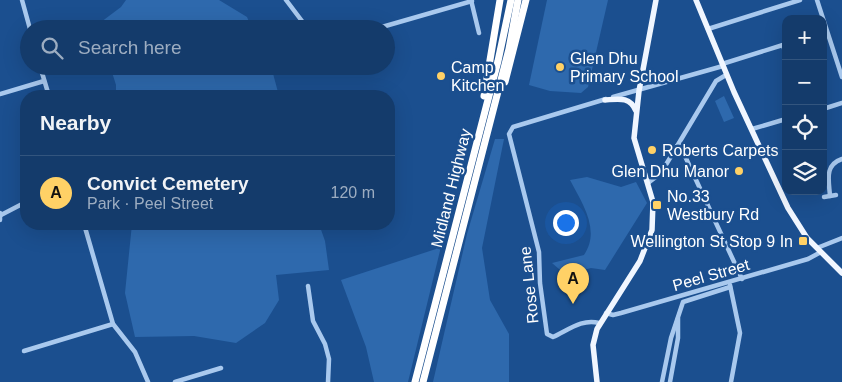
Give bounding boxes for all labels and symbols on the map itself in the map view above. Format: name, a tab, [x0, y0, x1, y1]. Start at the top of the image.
place label: Glen Dhu Primary School	[570, 50, 678, 85]
place label: Camp Kitchen	[451, 59, 504, 94]
marker: Glen Dhu Primary School	[554, 61, 566, 73]
marker: Camp Kitchen	[435, 70, 447, 82]
street label: Midland Highway	[428, 127, 474, 249]
place label: Roberts Carpets	[662, 142, 779, 159]
marker: Roberts Carpets	[646, 144, 658, 156]
place label: Glen Dhu Manor	[612, 163, 730, 180]
marker: Glen Dhu Manor	[733, 165, 745, 177]
place label: No.33 Westbury Rd	[667, 188, 759, 223]
marker: No.33 Westbury Rd	[651, 199, 663, 211]
your location	[553, 210, 579, 236]
place label: Wellington St Stop 9 In	[631, 233, 793, 250]
marker: Wellington St Stop 9 In	[797, 235, 809, 247]
street label: Rose Lane	[516, 246, 541, 324]
street label: Peel Street	[671, 256, 752, 294]
pin: A	[557, 263, 589, 304]

